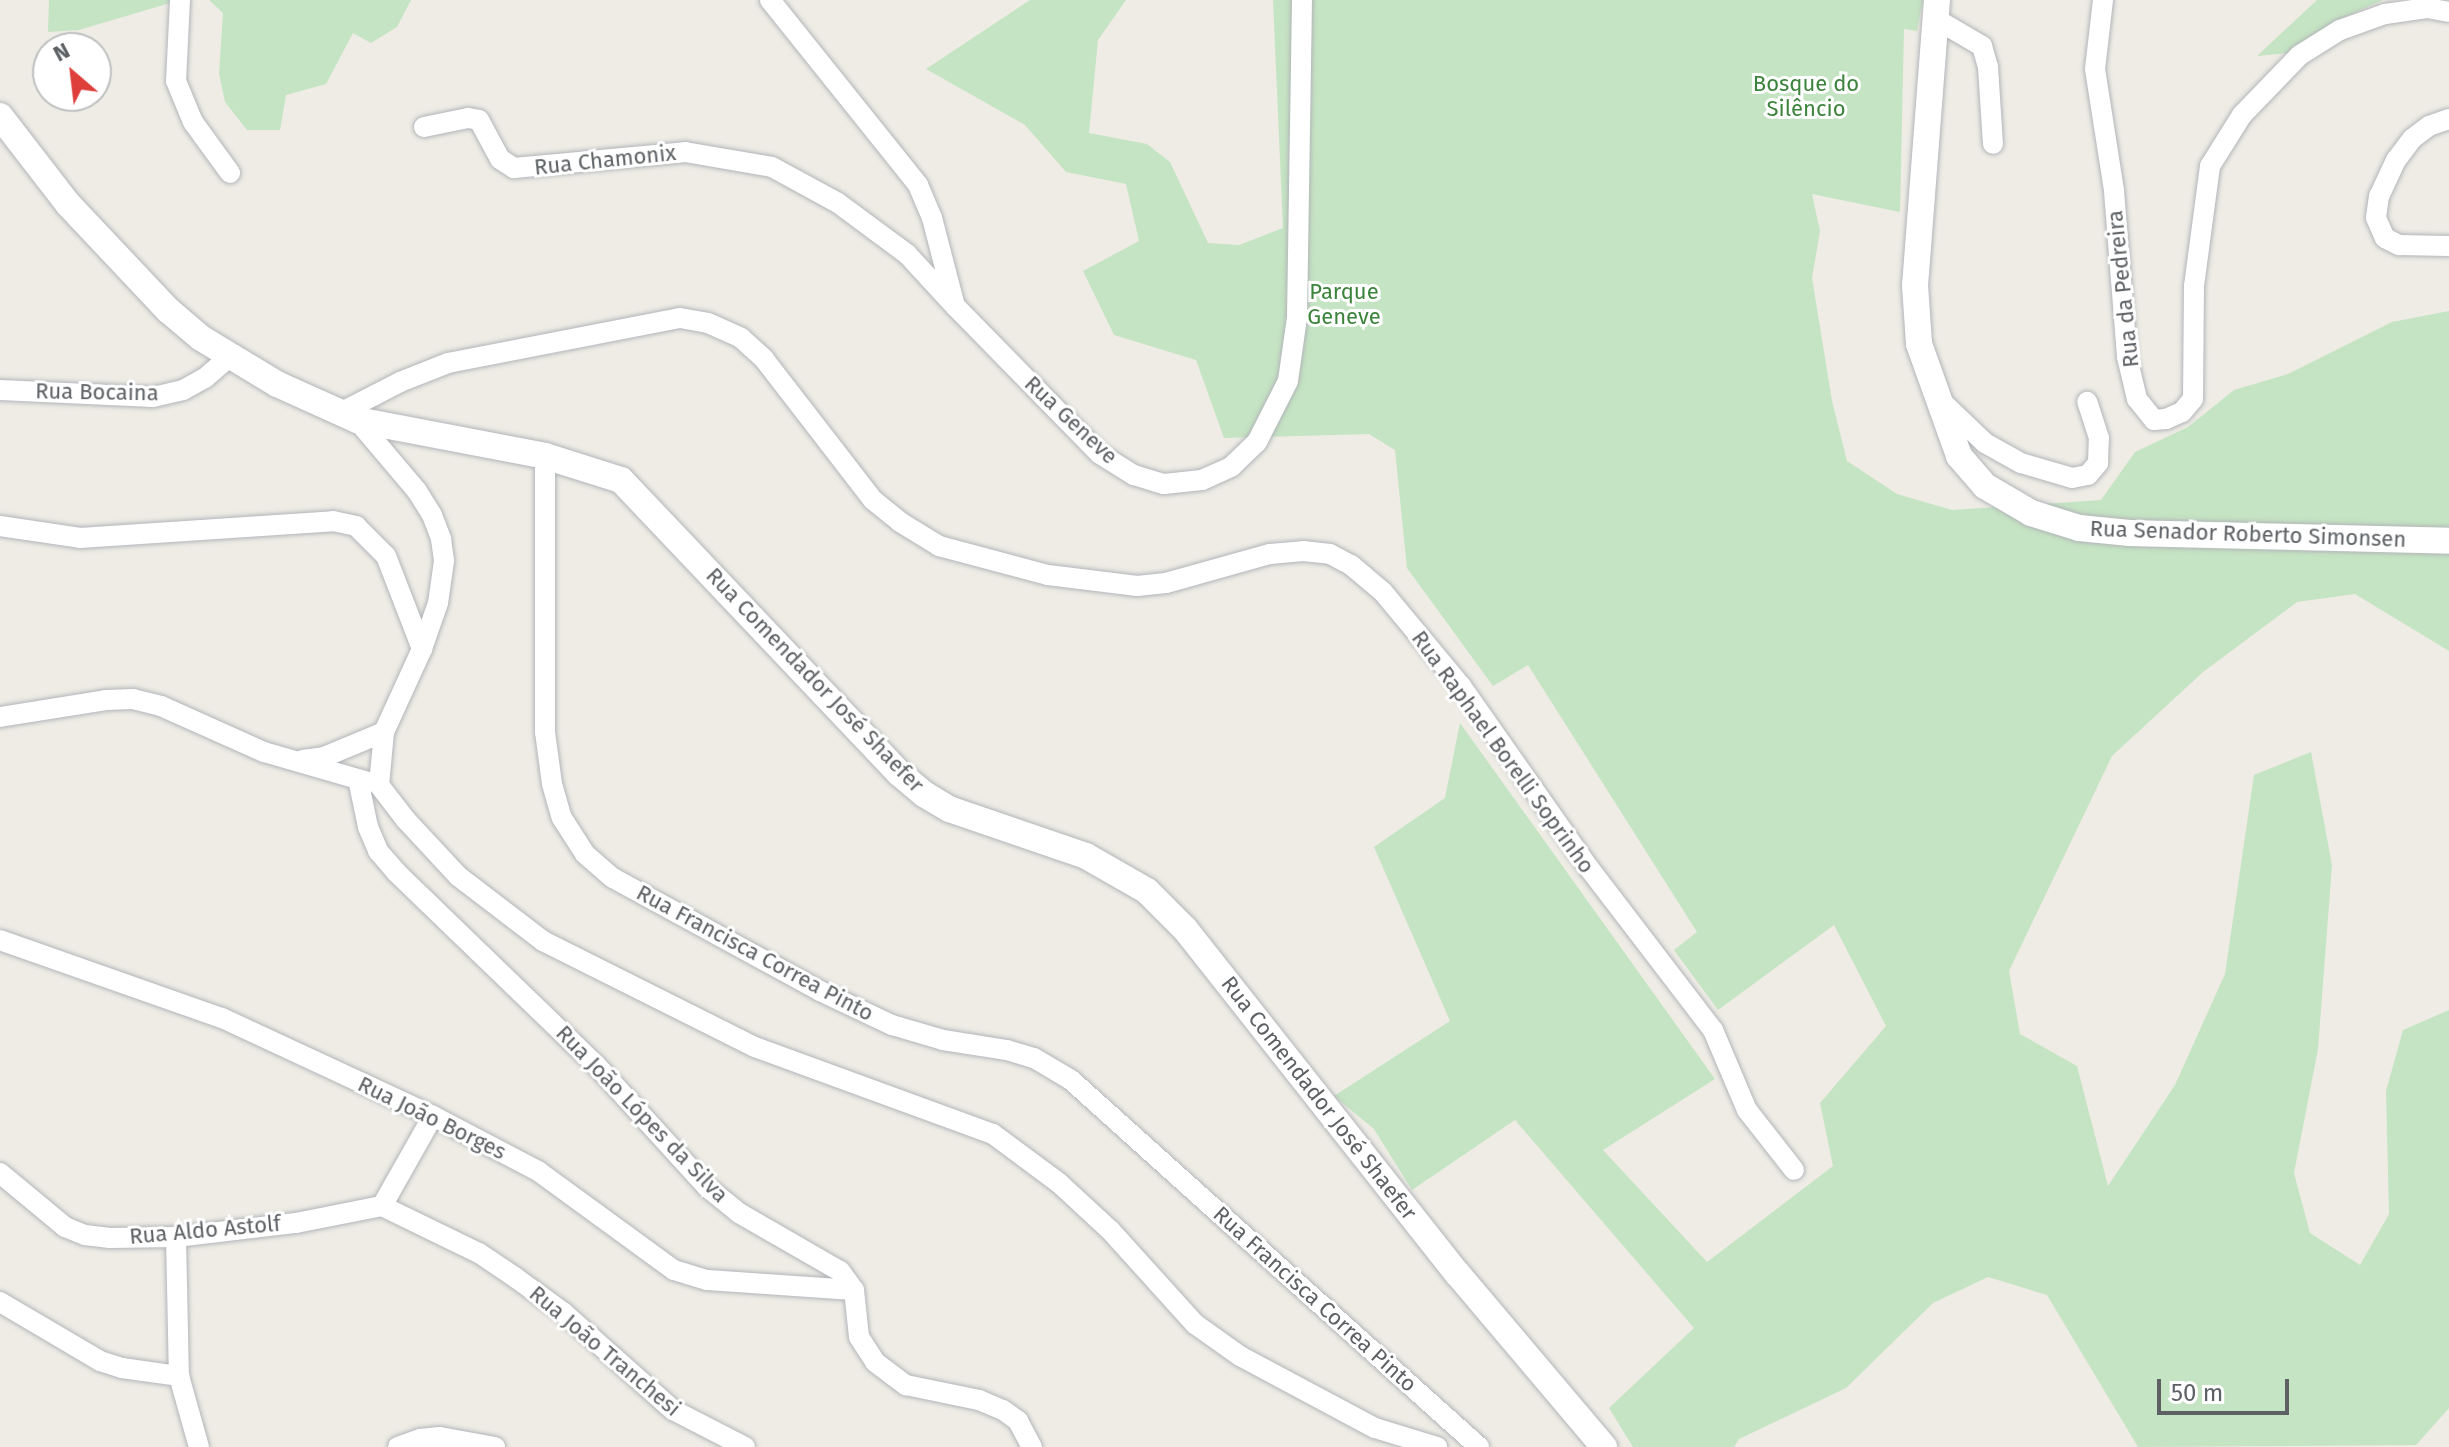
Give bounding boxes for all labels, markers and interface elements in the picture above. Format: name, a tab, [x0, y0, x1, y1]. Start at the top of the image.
north arrow	[32, 32, 112, 112]
text: N	[49, 37, 74, 67]
park label: Bosque do Silêncio	[1753, 70, 1859, 122]
street label: Rua Chamonix	[533, 139, 677, 181]
street label: Rua da Pedreira	[2102, 209, 2144, 369]
park label: Parque Geneve	[1307, 278, 1381, 330]
street label: Rua Geneve	[1019, 370, 1123, 470]
street label: Rua Bocaina	[35, 378, 159, 406]
street label: Rua Senador Roberto Simonsen	[2089, 515, 2407, 553]
street label: Rua Comendador José Shaefer	[701, 562, 929, 798]
street label: Rua Raphael Borelli Soprinho	[1406, 626, 1600, 878]
street label: Rua Francisca Correa Pinto	[632, 879, 878, 1027]
street label: Rua Comendador José Shaefer	[1216, 971, 1422, 1225]
street label: Rua João Lópes da Silva	[550, 1020, 734, 1208]
street label: Rua João Borges	[354, 1071, 510, 1165]
street label: Rua Francisca Correa Pinto	[1208, 1201, 1422, 1397]
street label: Rua Aldo Astolf	[128, 1210, 282, 1250]
street label: Rua João Tranchesi	[524, 1280, 686, 1422]
scale bar	[2161, 1363, 2293, 1413]
text: 50 m	[2171, 1379, 2223, 1407]

